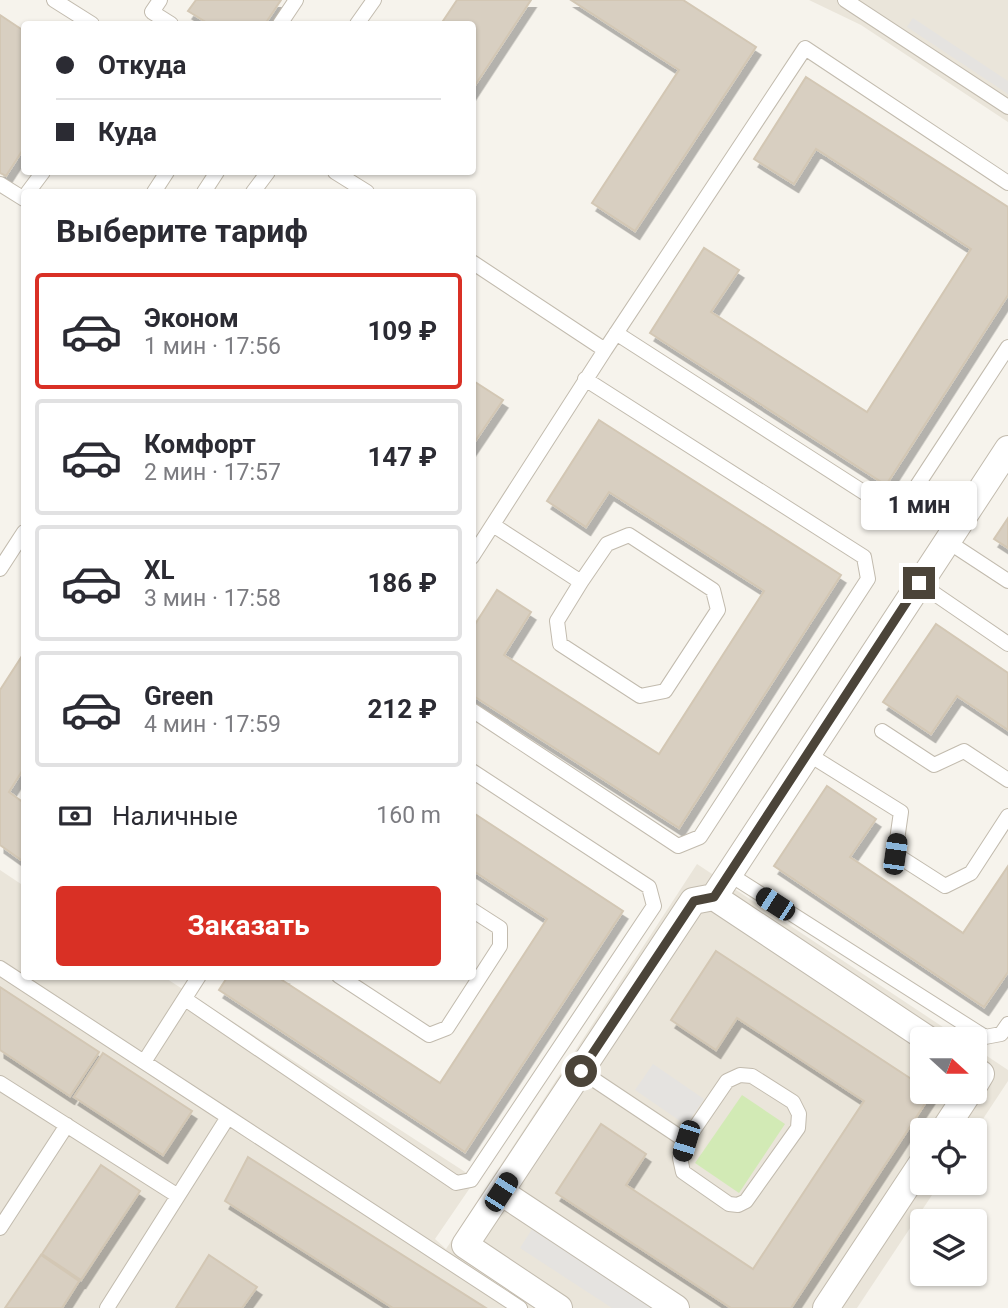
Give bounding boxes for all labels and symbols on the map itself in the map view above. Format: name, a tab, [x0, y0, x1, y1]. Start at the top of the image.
callout: 1 мин	[861, 482, 977, 530]
route end	[903, 567, 935, 599]
car	[882, 832, 909, 876]
car	[752, 884, 799, 924]
north arrow	[910, 1027, 987, 1104]
route start	[565, 1055, 597, 1087]
car	[670, 1118, 703, 1164]
car	[481, 1169, 522, 1215]

